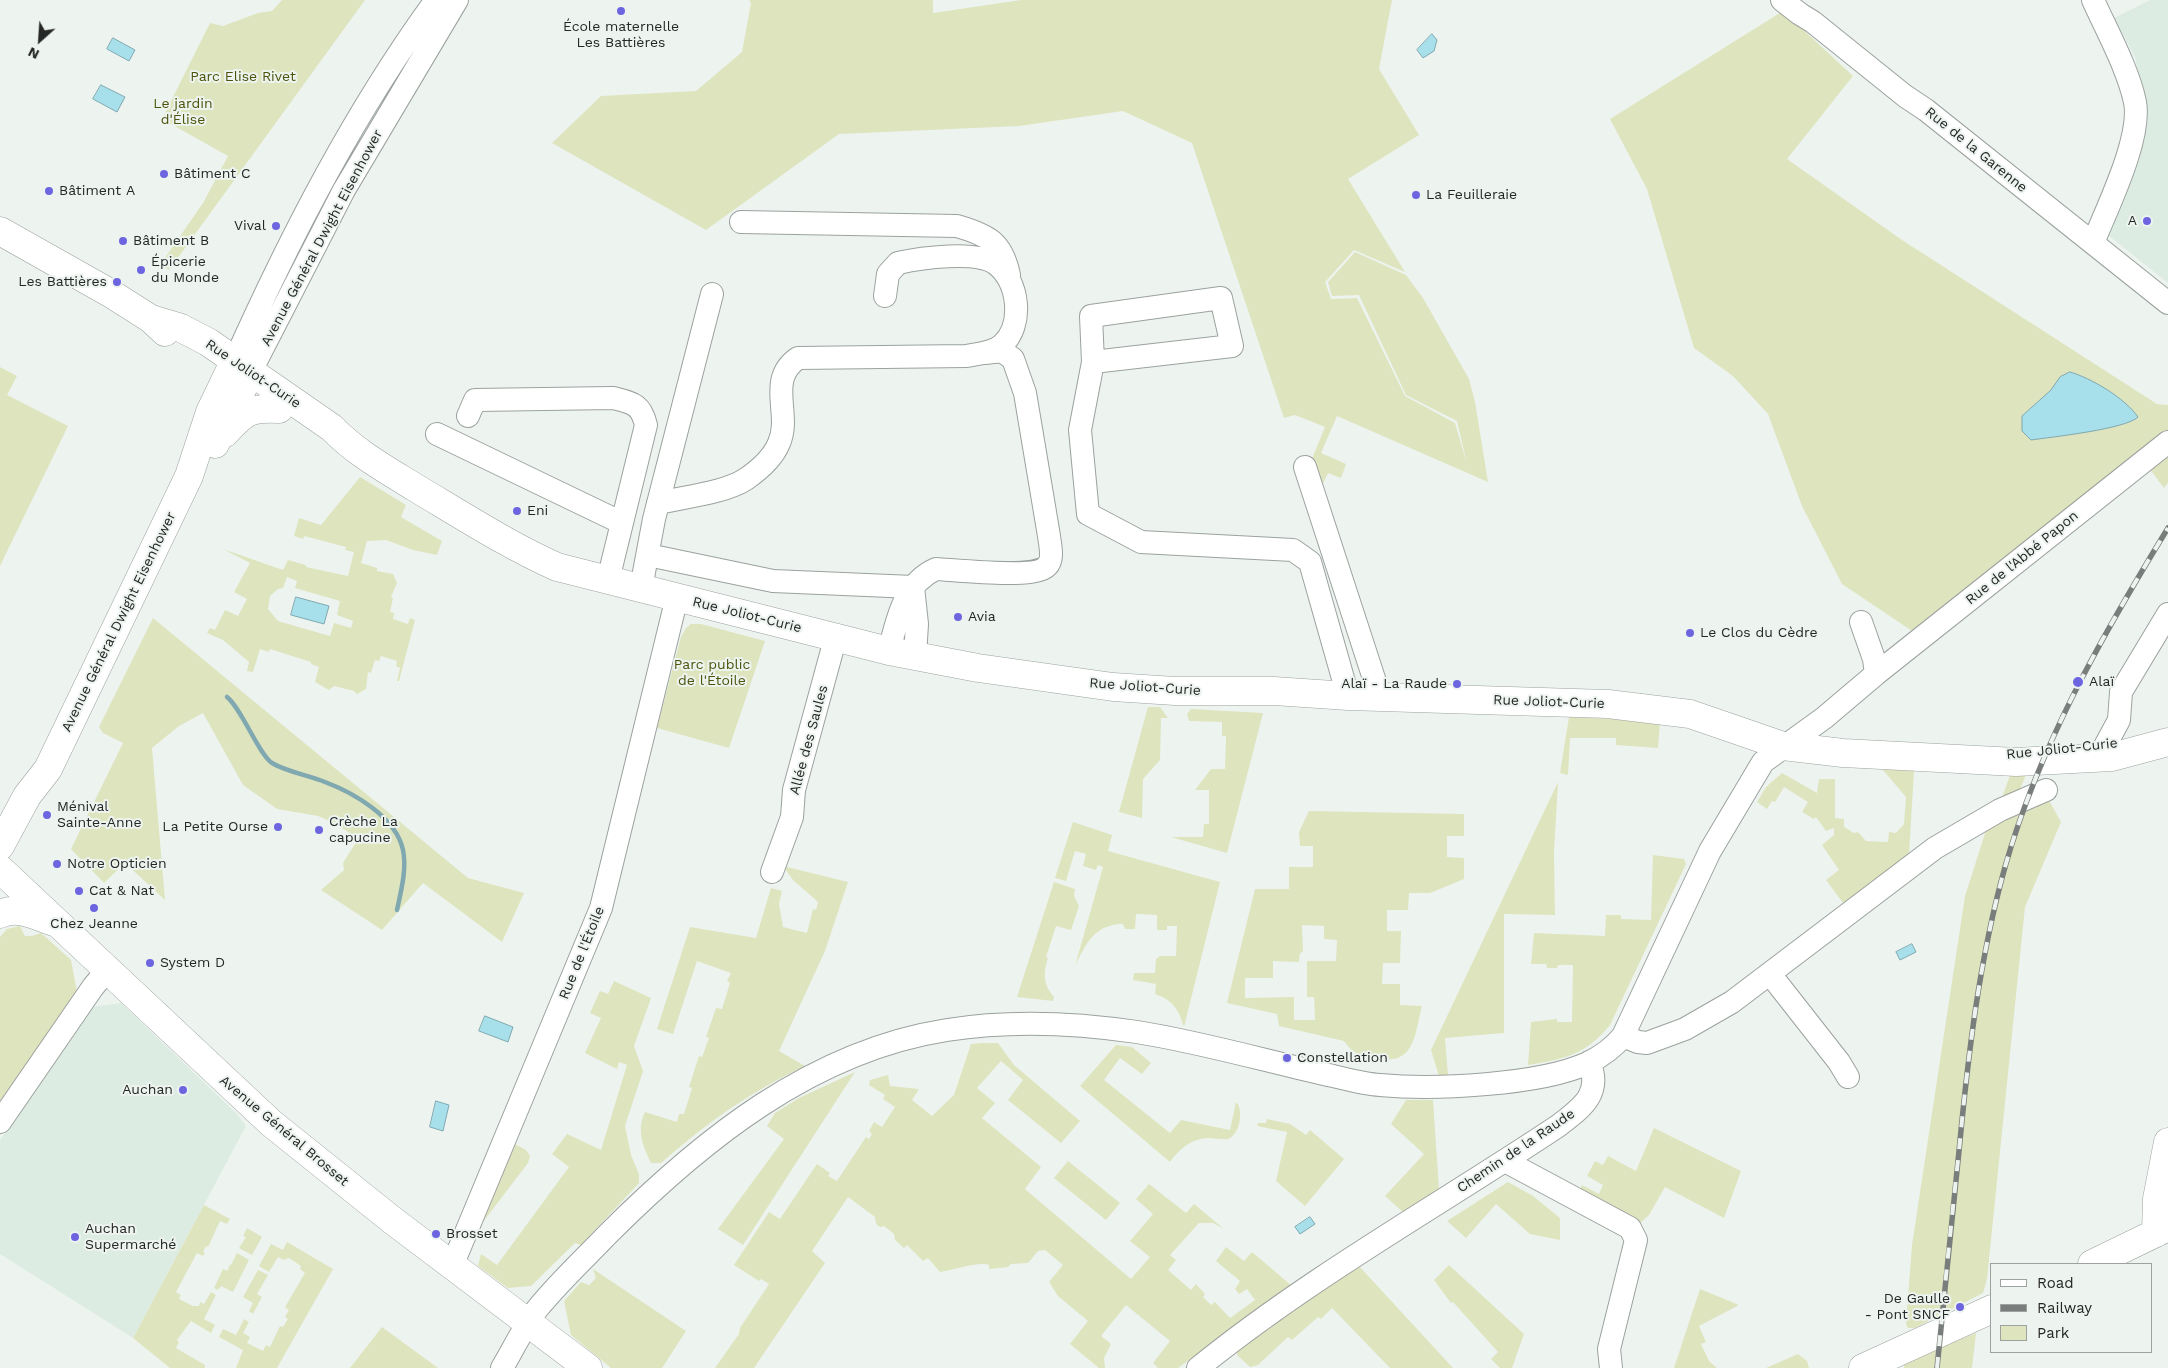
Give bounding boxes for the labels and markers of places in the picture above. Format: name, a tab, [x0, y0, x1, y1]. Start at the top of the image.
marker: École maternelle Les Battières	[615, 5, 627, 17]
place label: École maternelle Les Battières	[563, 19, 679, 52]
place label: Bâtiment C	[174, 166, 251, 182]
marker: Bâtiment C	[158, 168, 170, 180]
place label: Bâtiment A	[59, 183, 135, 199]
marker: Bâtiment A	[43, 185, 55, 197]
place label: La Feuilleraie	[1426, 187, 1517, 203]
marker: La Feuilleraie	[1410, 189, 1422, 201]
place label: A	[2128, 213, 2137, 229]
marker: A	[2141, 215, 2153, 227]
place label: Vival	[234, 218, 266, 234]
marker: Vival	[270, 220, 282, 232]
place label: Bâtiment B	[133, 233, 209, 249]
marker: Bâtiment B	[117, 235, 129, 247]
place label: Épicerie du Monde	[151, 254, 219, 286]
marker: Épicerie du Monde	[135, 264, 147, 276]
place label: Les Battières	[18, 274, 107, 290]
marker: Les Battières	[111, 276, 123, 288]
place label: Eni	[527, 503, 548, 519]
marker: Eni	[511, 505, 523, 517]
place label: Avia	[968, 609, 996, 625]
marker: Avia	[952, 611, 964, 623]
place label: Le Clos du Cèdre	[1700, 625, 1818, 641]
marker: Le Clos du Cèdre	[1684, 627, 1696, 639]
place label: Alaï	[2089, 674, 2114, 690]
marker: Alaï	[2071, 675, 2085, 689]
place label: Alaï - La Raude	[1341, 676, 1447, 692]
marker: Alaï - La Raude	[1451, 678, 1463, 690]
place label: Ménival Sainte-Anne	[57, 799, 141, 832]
marker: Ménival Sainte-Anne	[41, 809, 53, 821]
place label: Crèche La capucine	[329, 814, 398, 846]
place label: La Petite Ourse	[162, 819, 268, 835]
marker: La Petite Ourse	[272, 821, 284, 833]
marker: Crèche La capucine	[313, 824, 325, 836]
place label: Notre Opticien	[67, 856, 167, 872]
marker: Notre Opticien	[51, 858, 63, 870]
place label: Cat & Nat	[89, 883, 154, 899]
marker: Cat & Nat	[73, 885, 85, 897]
marker: Chez Jeanne	[88, 902, 100, 914]
place label: Chez Jeanne	[50, 916, 138, 932]
place label: System D	[160, 955, 225, 971]
marker: System D	[144, 957, 156, 969]
place label: Constellation	[1297, 1050, 1388, 1066]
marker: Constellation	[1281, 1052, 1293, 1064]
place label: Auchan	[122, 1082, 173, 1098]
marker: Auchan	[177, 1084, 189, 1096]
place label: Auchan Supermarché	[85, 1221, 176, 1254]
place label: Brosset	[446, 1226, 498, 1242]
marker: Brosset	[430, 1228, 442, 1240]
marker: Auchan Supermarché	[69, 1231, 81, 1243]
place label: De Gaulle - Pont SNCF	[1865, 1291, 1950, 1324]
marker: De Gaulle - Pont SNCF	[1954, 1301, 1966, 1313]

